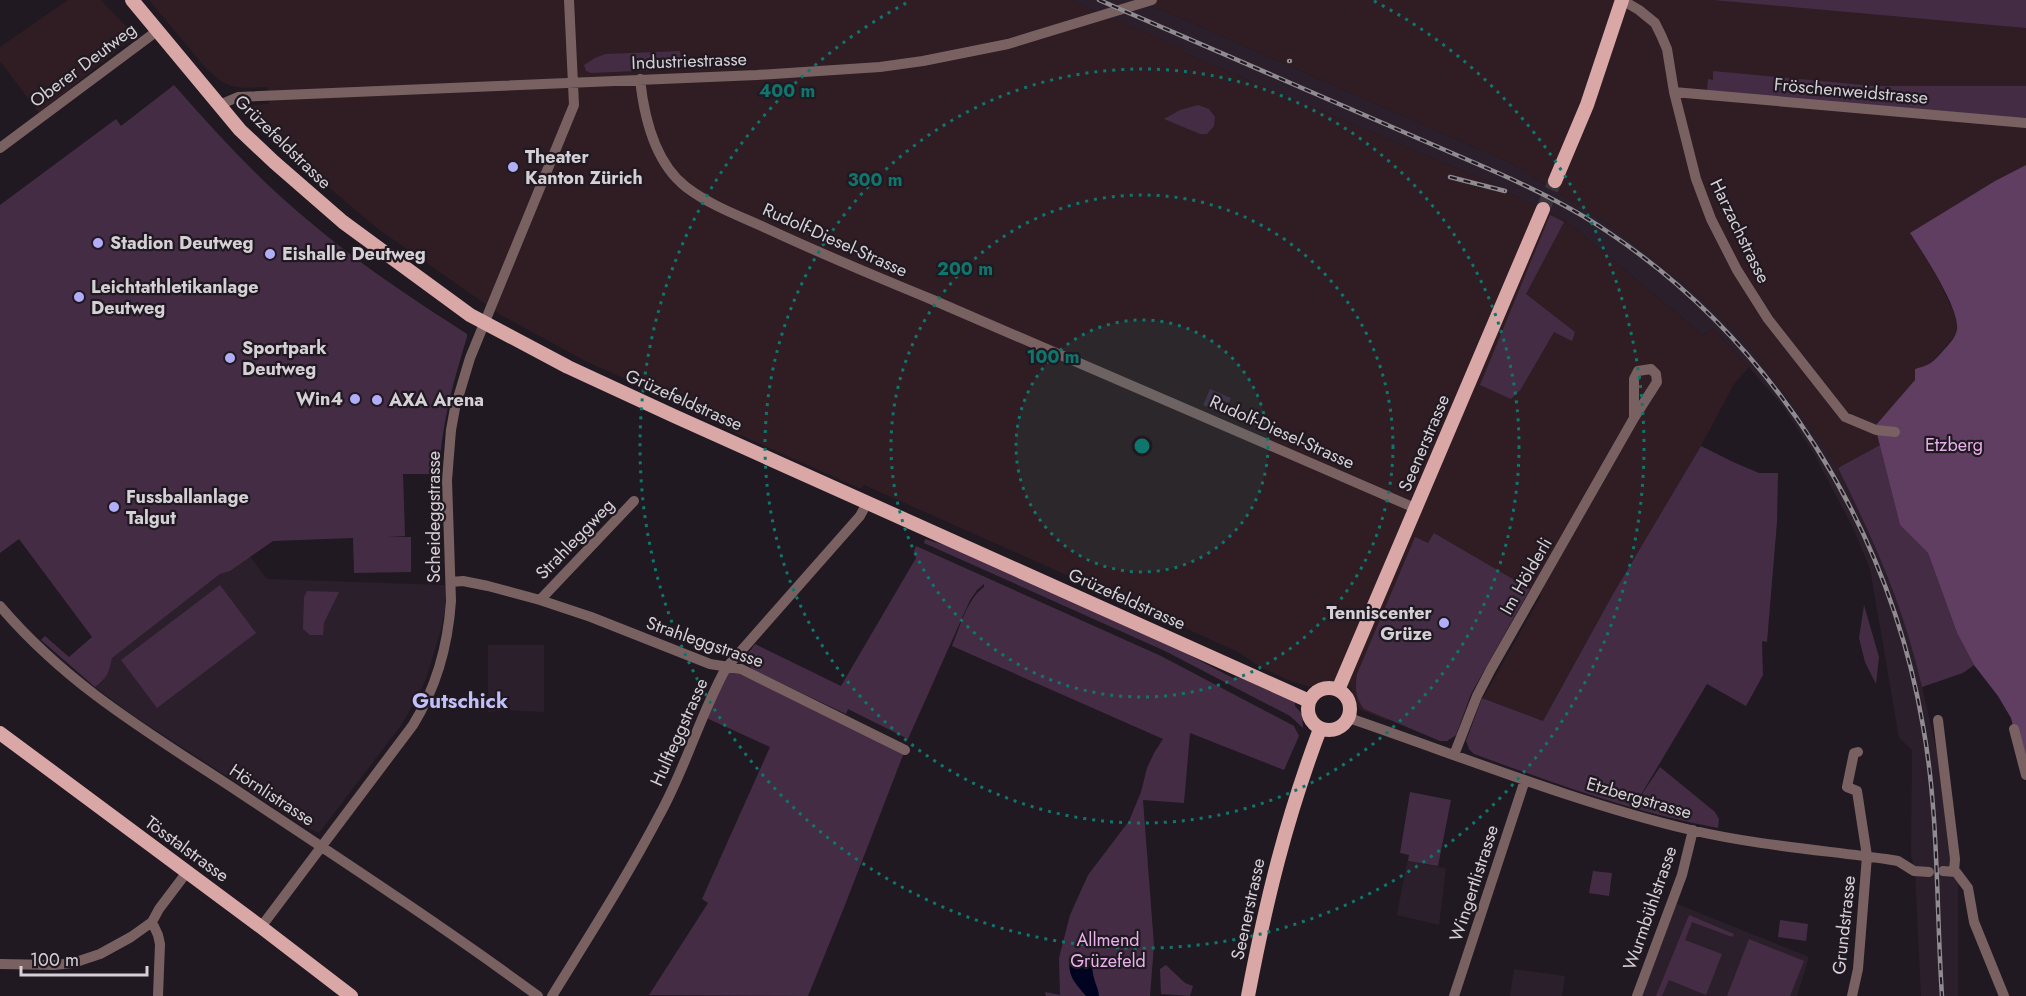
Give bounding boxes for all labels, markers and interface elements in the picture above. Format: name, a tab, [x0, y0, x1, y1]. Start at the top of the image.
street label: Oberer Deutweg	[24, 16, 142, 114]
street label: Industriestrasse	[631, 46, 747, 76]
street label: Fröschenweidstrasse	[1773, 71, 1929, 111]
text: 400 m	[759, 78, 815, 104]
street label: Grüzefeldstrasse	[229, 89, 337, 195]
place label: Theater Kanton Zürich	[525, 144, 643, 191]
marker: Theater Kanton Zürich	[506, 160, 520, 174]
text: 300 m	[847, 167, 903, 193]
street label: Harzachstrasse	[1703, 174, 1777, 288]
street label: Rudolf-Diesel-Strasse	[758, 196, 912, 284]
place label: Stadion Deutweg	[110, 230, 253, 256]
marker: Stadion Deutweg	[91, 236, 105, 250]
place label: Eishalle Deutweg	[282, 241, 426, 267]
marker: Eishalle Deutweg	[263, 247, 277, 261]
text: 200 m	[937, 256, 993, 282]
place label: Leichtathletikanlage Deutweg	[91, 274, 258, 321]
marker: Leichtathletikanlage Deutweg	[72, 290, 86, 304]
place label: Sportpark Deutweg	[242, 335, 327, 382]
text: 100 m	[1026, 344, 1080, 370]
marker: Sportpark Deutweg	[223, 351, 237, 365]
street label: Grüzefeldstrasse	[621, 363, 747, 437]
place label: Win4	[296, 386, 343, 412]
place label: AXA Arena	[388, 387, 484, 413]
street label: Rudolf-Diesel-Strasse	[1205, 388, 1359, 476]
street label: Seenerstrasse	[1392, 390, 1456, 496]
marker: Win4	[348, 392, 362, 406]
marker: AXA Arena	[370, 393, 384, 407]
park label: Etzberg	[1925, 432, 1983, 458]
centre of rings	[1132, 436, 1152, 456]
street label: Scheideggstrasse	[421, 451, 447, 583]
place label: Fussballanlage Talgut	[126, 484, 249, 531]
street label: Strahleggweg	[530, 493, 620, 585]
marker: Fussballanlage Talgut	[107, 500, 121, 514]
street label: Im Hölderli	[1493, 533, 1559, 619]
street label: Grüzefeldstrasse	[1064, 562, 1190, 636]
place label: Tenniscenter Grüze	[1327, 600, 1433, 647]
street label: Strahleggstrasse	[643, 610, 767, 674]
marker: Tenniscenter Grüze	[1437, 616, 1451, 630]
street label: Hulfteggstrasse	[644, 674, 714, 790]
district label: Gutschick	[412, 686, 508, 716]
street label: Hörnlistrasse	[224, 758, 320, 832]
street label: Etzbergstrasse	[1583, 771, 1695, 825]
street label: Tösstalstrasse	[140, 810, 234, 888]
street label: Wingertlistrasse	[1443, 821, 1505, 945]
street label: Wurmbühlstrasse	[1617, 842, 1683, 974]
street label: Seenerstrasse	[1225, 856, 1271, 962]
street label: Grundstrasse	[1826, 874, 1862, 976]
park label: Allmend Grüzefeld	[1070, 927, 1146, 974]
scale bar	[21, 939, 147, 977]
text: 100 m	[30, 947, 79, 973]

